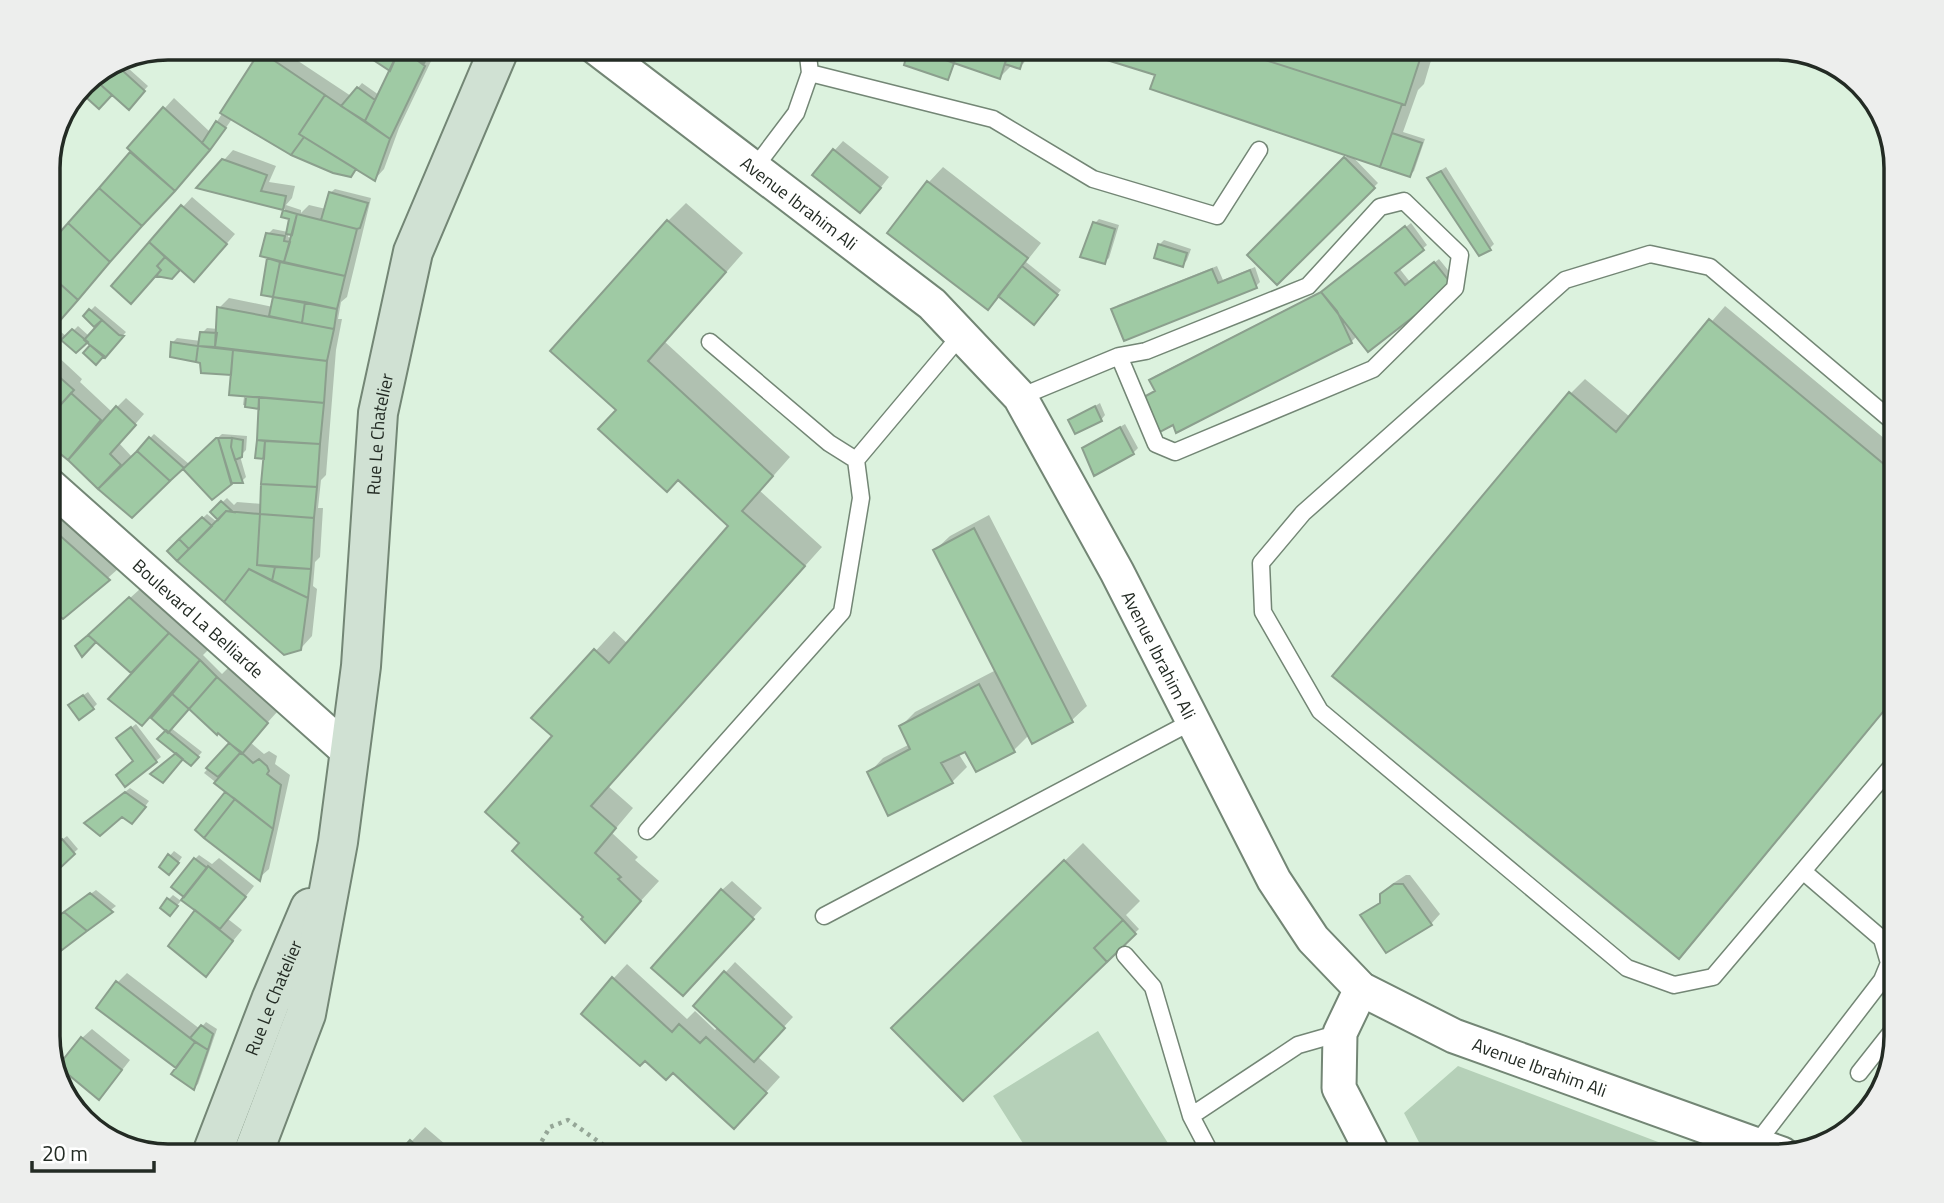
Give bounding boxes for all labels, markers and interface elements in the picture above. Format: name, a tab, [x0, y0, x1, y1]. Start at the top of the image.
street label: Avenue Ibrahim Ali	[735, 149, 864, 256]
street label: Rue Le Chatelier	[359, 371, 400, 496]
street label: Boulevard La Belliarde	[127, 552, 270, 684]
street label: Avenue Ibrahim Ali	[1115, 586, 1203, 724]
street label: Rue Le Chatelier	[237, 936, 308, 1059]
street label: Avenue Ibrahim Ali	[1469, 1030, 1611, 1103]
scale bar	[32, 1130, 154, 1174]
text: 20 m	[42, 1137, 88, 1169]

